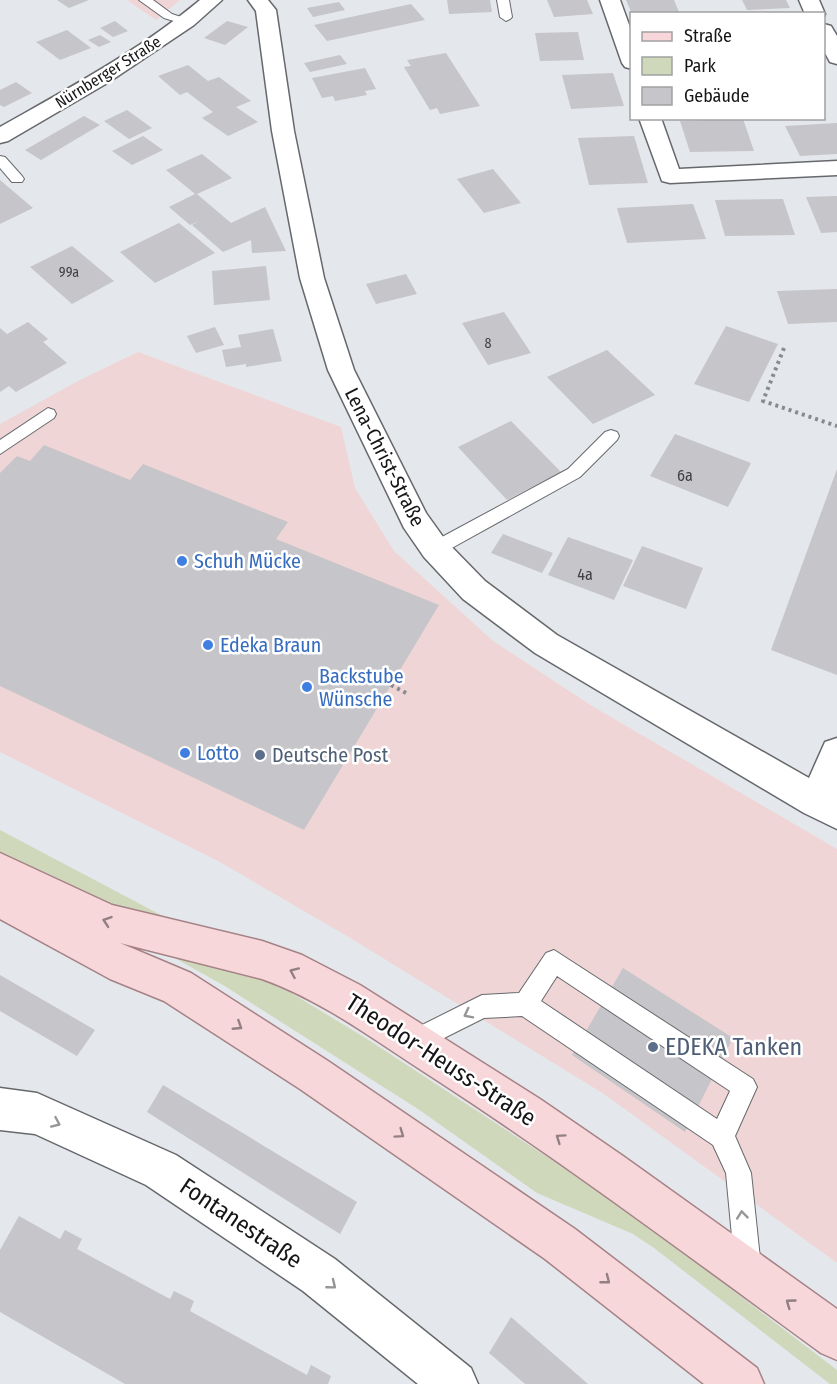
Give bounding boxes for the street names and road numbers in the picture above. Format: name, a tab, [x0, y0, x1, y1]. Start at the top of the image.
street label: Nürnberger Straße	[52, 32, 164, 112]
street label: Lena-Christ-Straße	[340, 384, 430, 530]
street label: Theodor-Heuss-Straße	[341, 988, 541, 1132]
street label: Fontanestraße	[175, 1172, 307, 1274]

